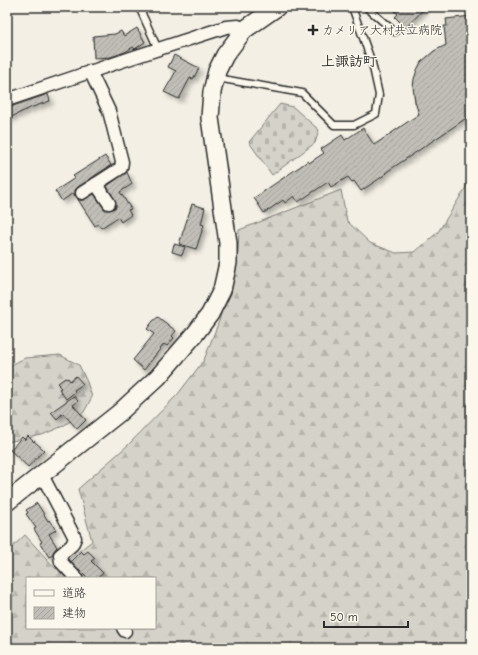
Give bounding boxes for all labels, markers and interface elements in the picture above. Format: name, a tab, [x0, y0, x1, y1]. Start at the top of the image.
place label: カメリア大村共立病院	[322, 23, 442, 37]
marker: カメリア大村共立病院	[307, 24, 319, 36]
district label: 上諏訪町	[321, 53, 377, 70]
legend	[26, 577, 156, 629]
text: 道路	[62, 586, 86, 600]
scale bar	[324, 603, 408, 629]
text: 建物	[62, 606, 86, 620]
text: 50 m	[330, 610, 358, 624]

